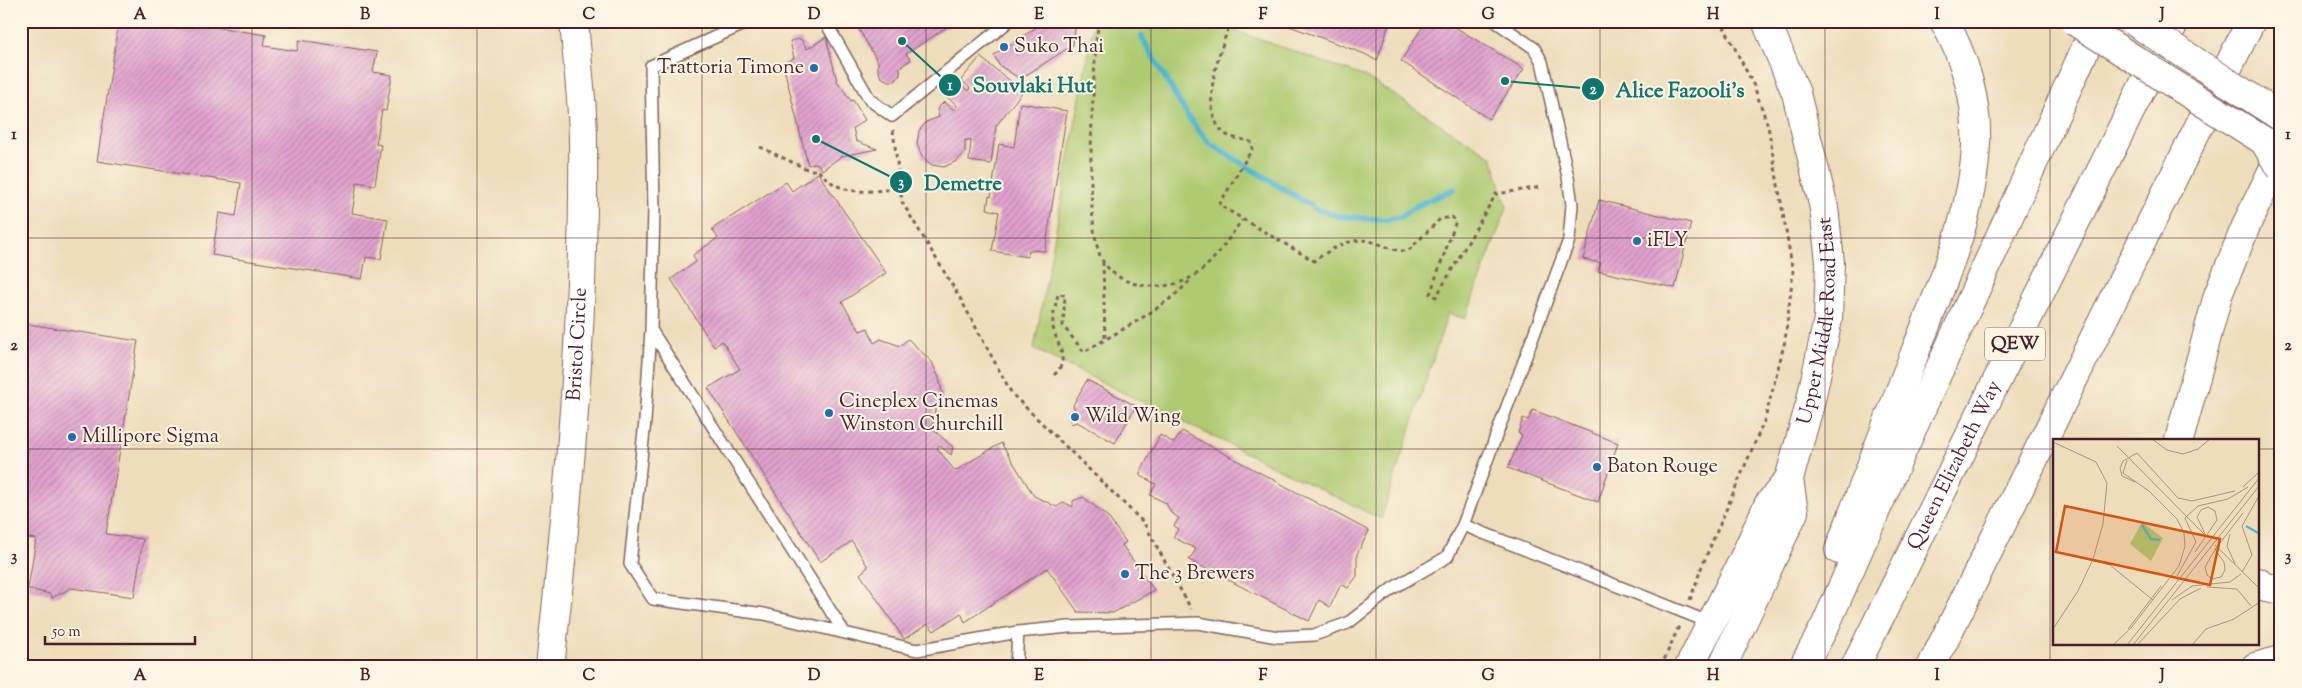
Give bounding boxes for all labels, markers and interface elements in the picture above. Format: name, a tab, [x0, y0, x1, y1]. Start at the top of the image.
text: A	[134, 4, 147, 27]
text: B	[360, 4, 370, 27]
text: C	[583, 4, 596, 27]
text: D	[808, 4, 821, 27]
text: E	[1034, 4, 1044, 27]
text: F	[1259, 4, 1268, 27]
text: G	[1481, 4, 1495, 27]
text: H	[1707, 4, 1720, 27]
text: I	[1934, 4, 1940, 27]
text: J	[2158, 4, 2165, 27]
place label: Suko Thai	[1014, 33, 1104, 62]
marker: Suko Thai	[998, 41, 1010, 53]
place label: Trattoria Timone	[657, 54, 804, 83]
marker: Trattoria Timone	[808, 62, 820, 74]
callout: Souvlaki Hut	[937, 67, 1103, 103]
callout: Alice Fazooli's	[1580, 71, 1754, 107]
text: Souvlaki Hut	[973, 72, 1094, 102]
text: 1	[947, 76, 953, 97]
text: Alice Fazooli's	[1615, 77, 1745, 107]
text: 2	[1589, 80, 1597, 101]
text: 1	[11, 124, 17, 147]
text: 1	[2285, 124, 2291, 147]
callout: Demetre	[889, 164, 1012, 200]
text: Demetre	[924, 170, 1002, 200]
text: 3	[898, 173, 904, 194]
street label: Upper Middle Road East	[1790, 216, 1845, 428]
place label: iFLY	[1647, 227, 1688, 256]
marker: iFLY	[1631, 235, 1643, 247]
street label: Bristol Circle	[560, 287, 595, 402]
road number: QEW	[1985, 328, 2045, 360]
text: 2	[10, 335, 18, 358]
text: 2	[2284, 335, 2292, 358]
street label: Queen Elizabeth Way	[1901, 376, 2009, 555]
place label: Cineplex Cinemas Winston Churchill	[839, 388, 1004, 440]
place label: Wild Wing	[1085, 403, 1181, 432]
marker: Cineplex Cinemas Winston Churchill	[823, 407, 835, 419]
marker: Wild Wing	[1069, 411, 1081, 423]
place label: Millipore Sigma	[82, 423, 219, 452]
marker: Millipore Sigma	[66, 431, 78, 443]
inset map	[2053, 439, 2260, 646]
place label: Baton Rouge	[1607, 453, 1718, 482]
marker: Baton Rouge	[1591, 461, 1603, 473]
text: 3	[11, 546, 18, 569]
text: 3	[2285, 546, 2292, 569]
place label: The 3 Brewers	[1135, 560, 1255, 589]
marker: The 3 Brewers	[1119, 568, 1131, 580]
scale bar	[45, 613, 195, 645]
text: 50 m	[51, 622, 81, 643]
text: A	[134, 665, 147, 688]
text: B	[360, 665, 370, 688]
text: C	[583, 665, 596, 688]
text: D	[808, 665, 821, 688]
text: E	[1034, 665, 1044, 688]
text: F	[1259, 665, 1268, 688]
text: G	[1481, 665, 1495, 688]
text: H	[1707, 665, 1720, 688]
text: I	[1934, 665, 1940, 688]
text: J	[2158, 665, 2165, 688]

